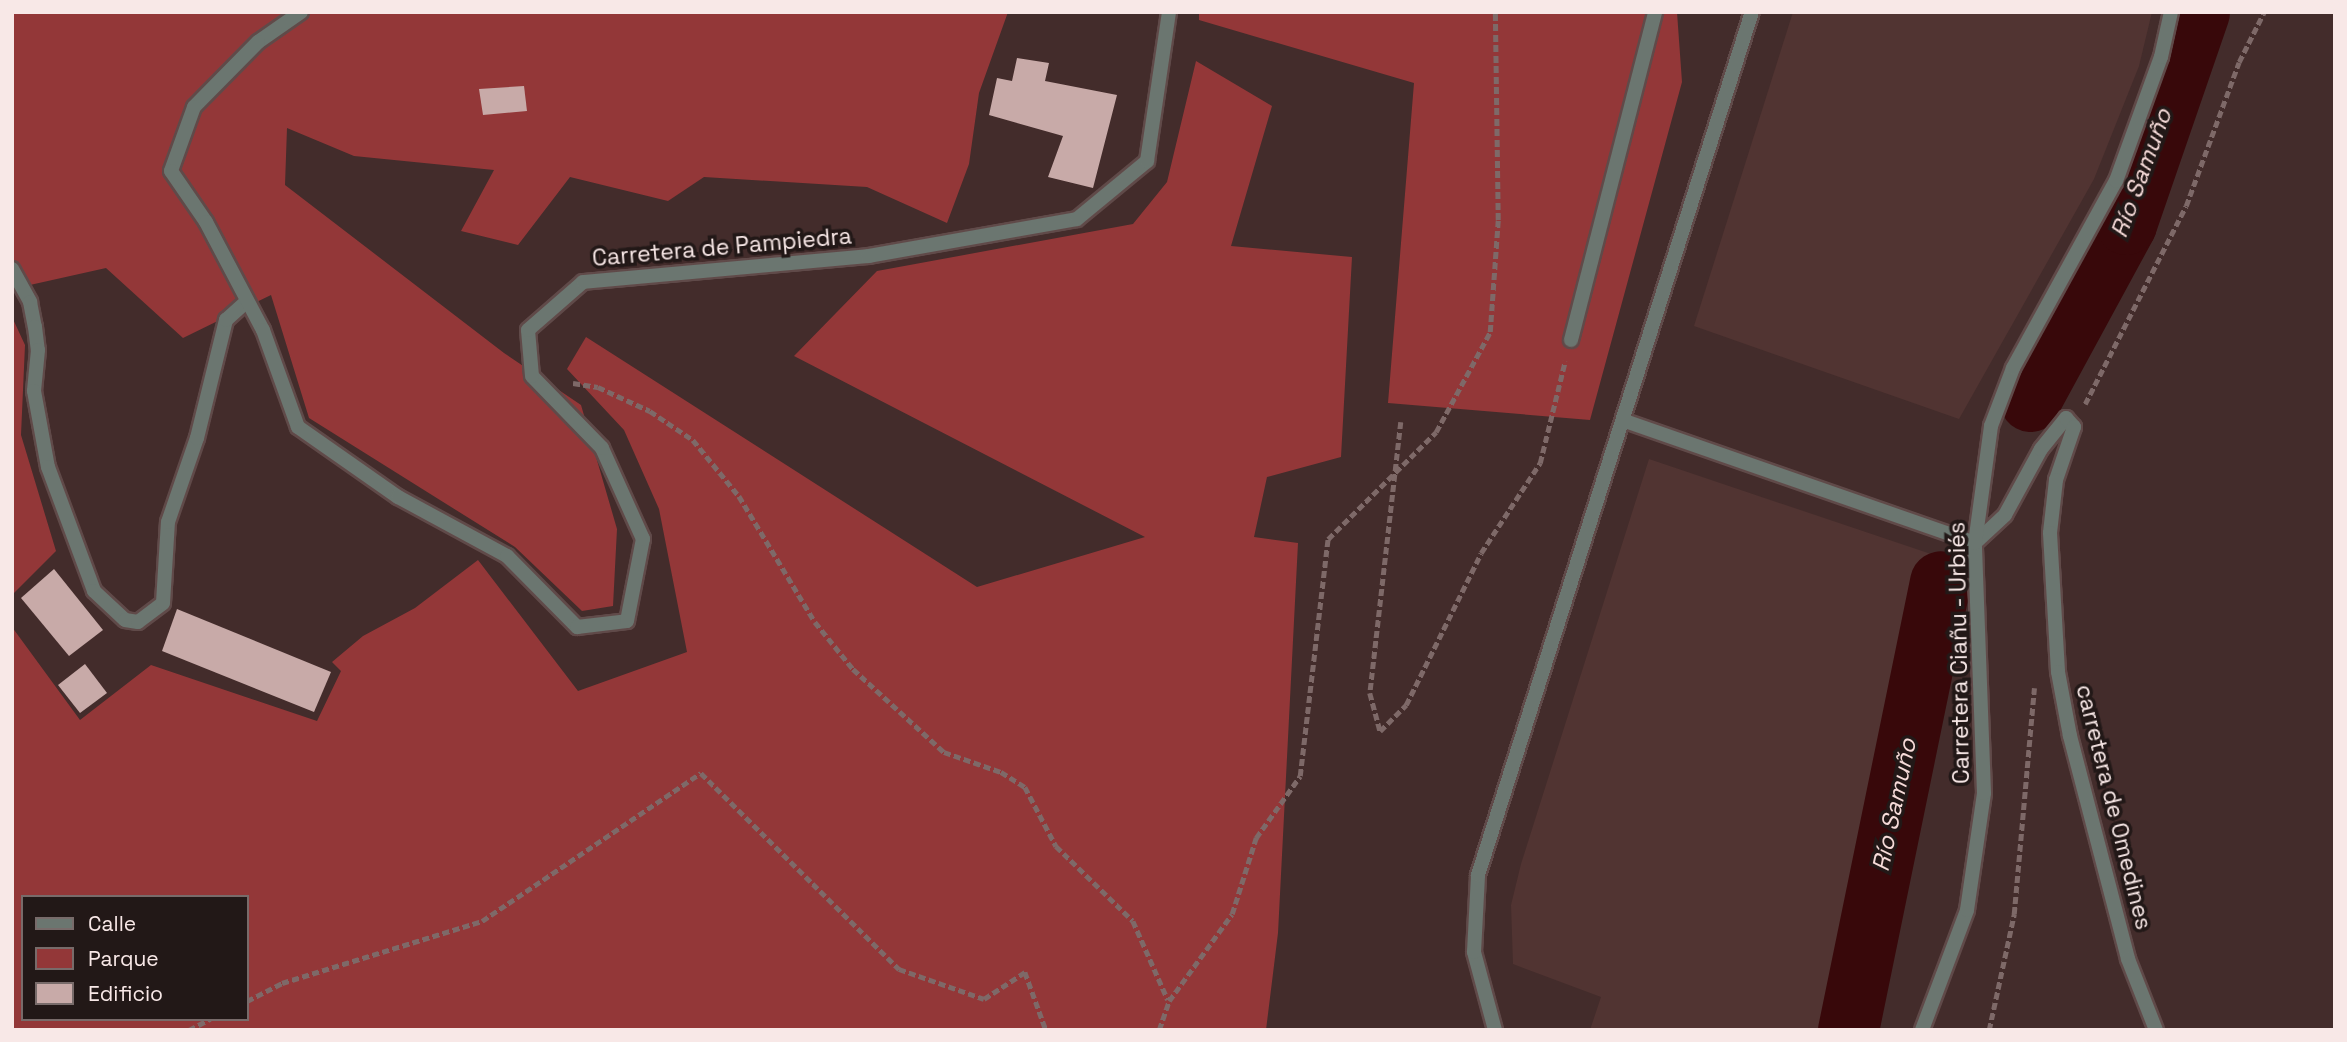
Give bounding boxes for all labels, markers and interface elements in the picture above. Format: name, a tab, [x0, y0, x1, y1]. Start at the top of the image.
water label: Río Samuño	[2104, 105, 2178, 241]
street label: Carretera de Pampiedra	[591, 222, 853, 272]
street label: Carretera Ciañu - Urbiés	[1943, 521, 1975, 785]
street label: carretera de Omedines	[2070, 682, 2158, 932]
water label: Río Samuño	[1866, 736, 1922, 874]
legend	[21, 895, 248, 1021]
text: Calle	[88, 910, 136, 937]
text: Parque	[88, 945, 159, 972]
text: Edificio	[88, 980, 163, 1007]

